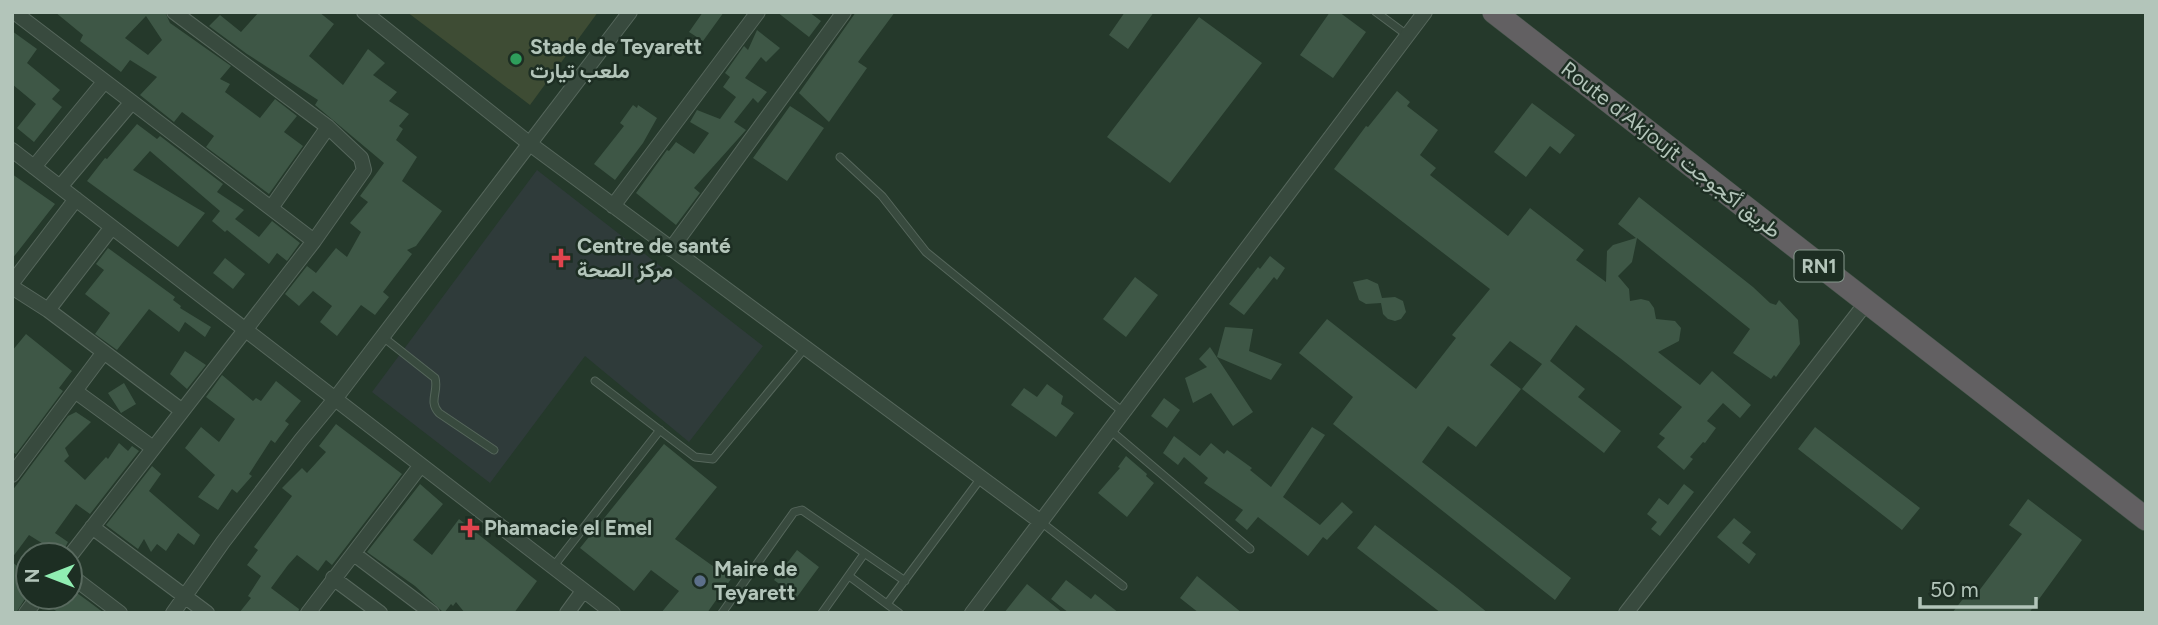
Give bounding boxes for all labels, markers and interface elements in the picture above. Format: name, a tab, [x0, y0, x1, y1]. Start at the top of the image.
place label: Stade de Teyarett ملعب تيارت	[530, 34, 702, 84]
marker: Stade de Teyarett ملعب تيارت	[508, 51, 524, 67]
street label: Route d'Akjoujt طريق أكجوجت	[1556, 56, 1786, 244]
place label: Centre de santé مركز الصحة	[577, 233, 731, 283]
marker: Centre de santé مركز الصحة	[551, 248, 571, 268]
road number: RN1	[1794, 250, 1843, 282]
place label: Phamacie el Emel	[484, 515, 652, 540]
marker: Phamacie el Emel	[462, 520, 478, 536]
north arrow	[14, 541, 84, 611]
place label: Maire de Teyarett	[714, 556, 798, 605]
scale bar	[1920, 566, 2036, 610]
text: N	[21, 569, 44, 583]
marker: Maire de Teyarett	[692, 573, 708, 589]
text: 50 m	[1930, 577, 1979, 602]

